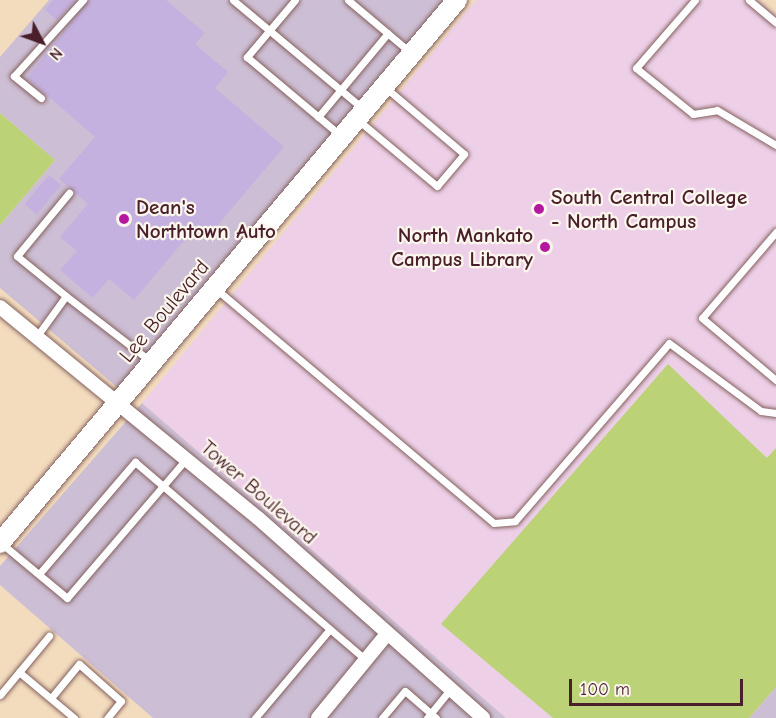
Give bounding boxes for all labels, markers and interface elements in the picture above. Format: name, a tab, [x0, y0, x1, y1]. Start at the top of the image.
north arrow	[12, 12, 72, 72]
text: N	[45, 44, 66, 64]
place label: South Central College - North Campus	[551, 184, 747, 234]
place label: Dean's Northtown Auto	[136, 194, 276, 244]
marker: South Central College - North Campus	[532, 202, 546, 216]
marker: Dean's Northtown Auto	[117, 212, 131, 226]
place label: North Mankato Campus Library	[391, 222, 533, 272]
marker: North Mankato Campus Library	[538, 240, 552, 254]
street label: Lee Boulevard	[114, 255, 214, 367]
street label: Tower Boulevard	[196, 435, 322, 549]
scale bar	[572, 667, 746, 705]
text: 100 m	[580, 679, 630, 700]

